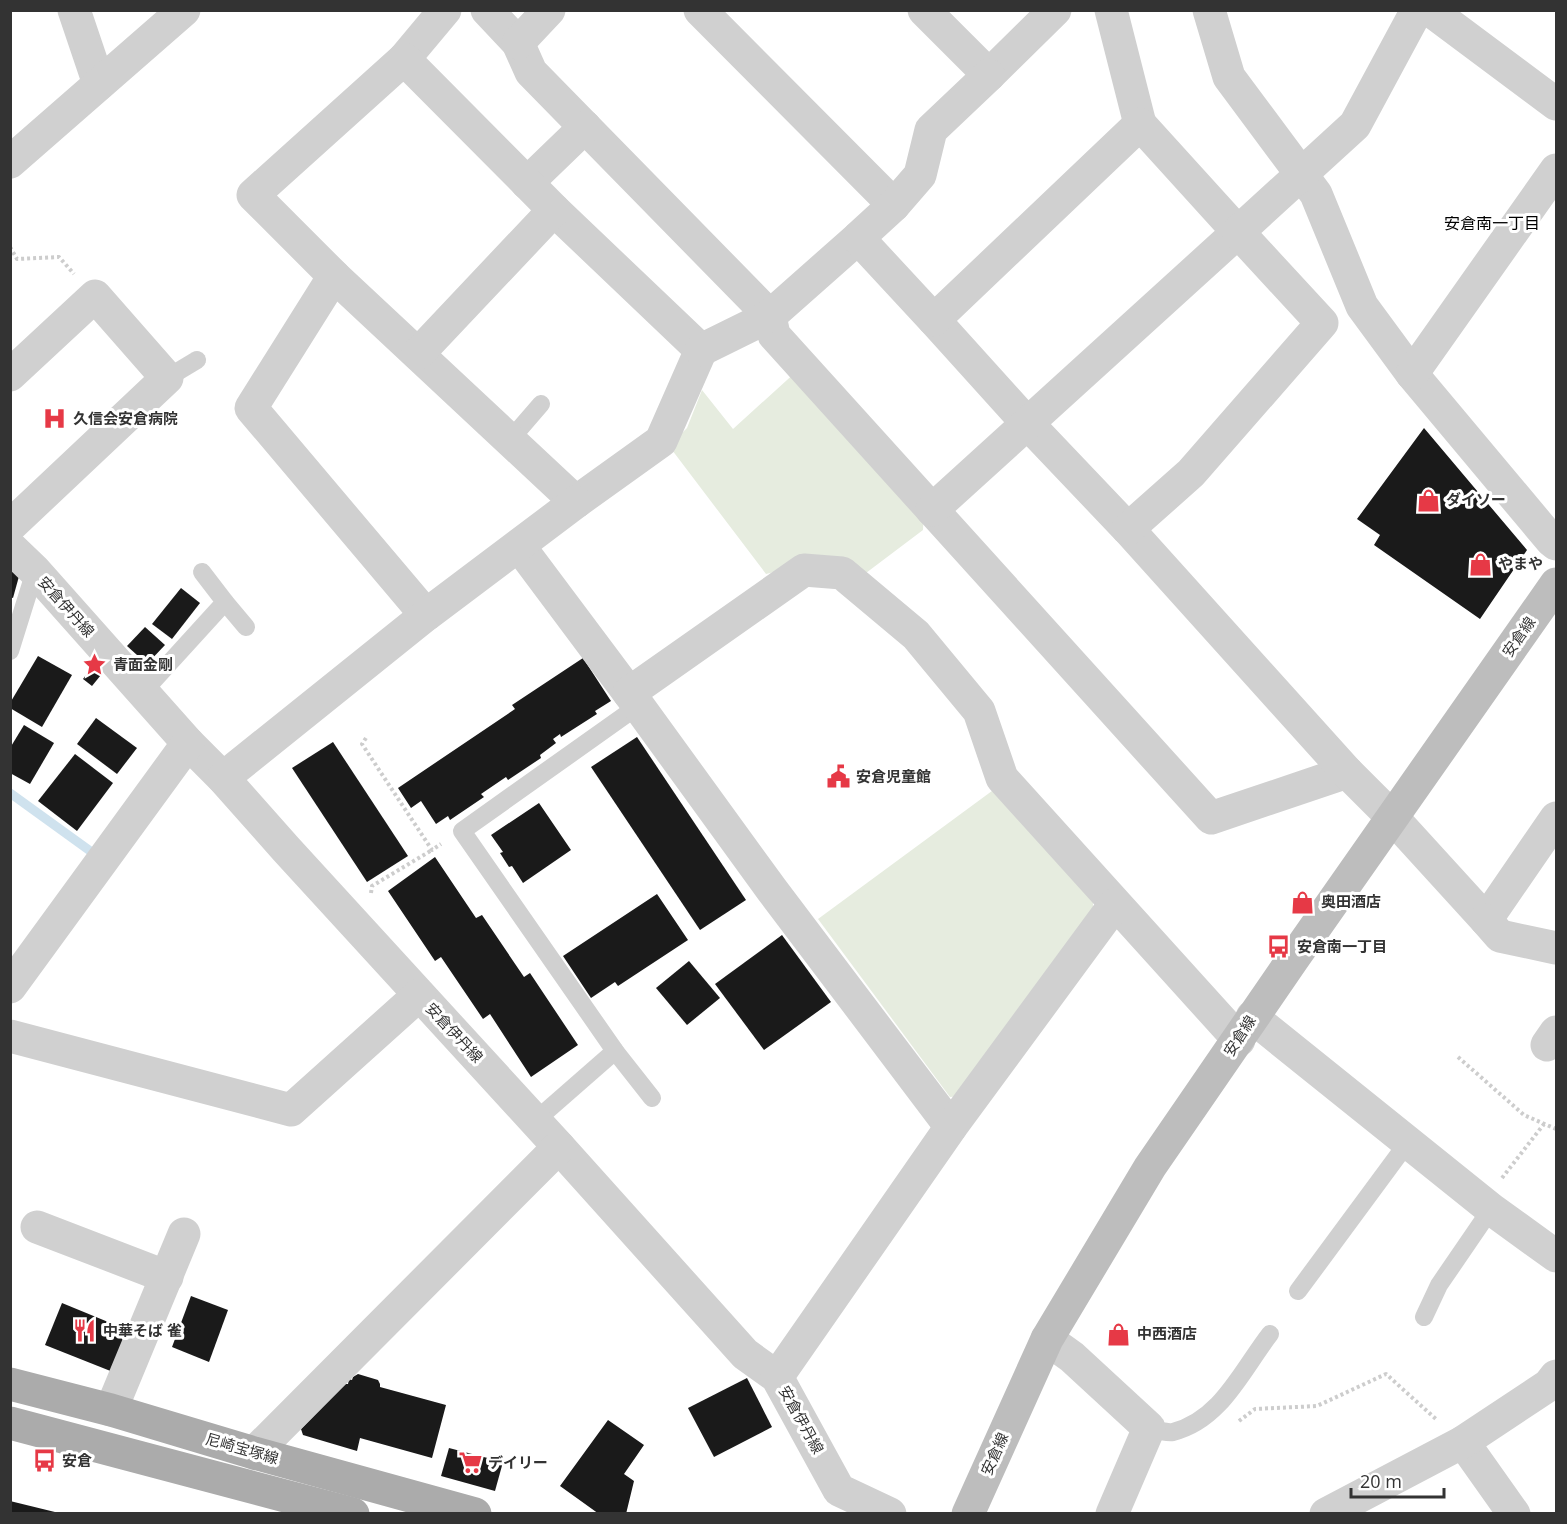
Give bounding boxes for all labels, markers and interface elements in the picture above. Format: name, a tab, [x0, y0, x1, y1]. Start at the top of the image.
district label: 安倉南一丁目	[1444, 212, 1540, 234]
hospital icon: 久信会安倉病院	[42, 406, 68, 432]
place label: 久信会安倉病院	[73, 408, 178, 428]
shop icon: ダイソー	[1415, 487, 1441, 513]
place label: ダイソー	[1446, 489, 1506, 509]
shop icon: やまや	[1467, 551, 1493, 577]
place label: やまや	[1498, 553, 1543, 573]
street label: 安倉伊丹線	[34, 572, 99, 641]
street label: 安倉線	[1497, 612, 1539, 661]
place icon: 青面金剛	[82, 652, 108, 678]
place label: 青面金剛	[113, 654, 173, 674]
public building icon: 安倉児童館	[825, 764, 851, 790]
place label: 安倉児童館	[856, 766, 931, 786]
shop icon: 奥田酒店	[1290, 889, 1316, 915]
place label: 奥田酒店	[1321, 891, 1381, 911]
bus stop icon: 安倉南一丁目	[1266, 934, 1292, 960]
place label: 安倉南一丁目	[1297, 936, 1387, 956]
street label: 安倉伊丹線	[422, 998, 488, 1067]
street label: 安倉線	[1219, 1011, 1260, 1060]
restaurant icon: 中華そば 雀	[72, 1318, 98, 1344]
place label: 中華そば 雀	[103, 1320, 182, 1340]
shop icon: 中西酒店	[1106, 1321, 1132, 1347]
place label: 中西酒店	[1137, 1323, 1197, 1343]
street label: 安倉伊丹線	[775, 1382, 829, 1457]
street label: 尼崎宝塚線	[203, 1428, 281, 1468]
street label: 安倉線	[976, 1429, 1012, 1478]
bus stop icon: 安倉	[31, 1448, 57, 1474]
place label: 安倉	[62, 1450, 92, 1470]
supermarket icon: デイリー	[457, 1450, 483, 1476]
place label: デイリー	[488, 1452, 548, 1472]
scale bar	[1351, 1461, 1444, 1499]
text: 20 m	[1360, 1469, 1402, 1493]

